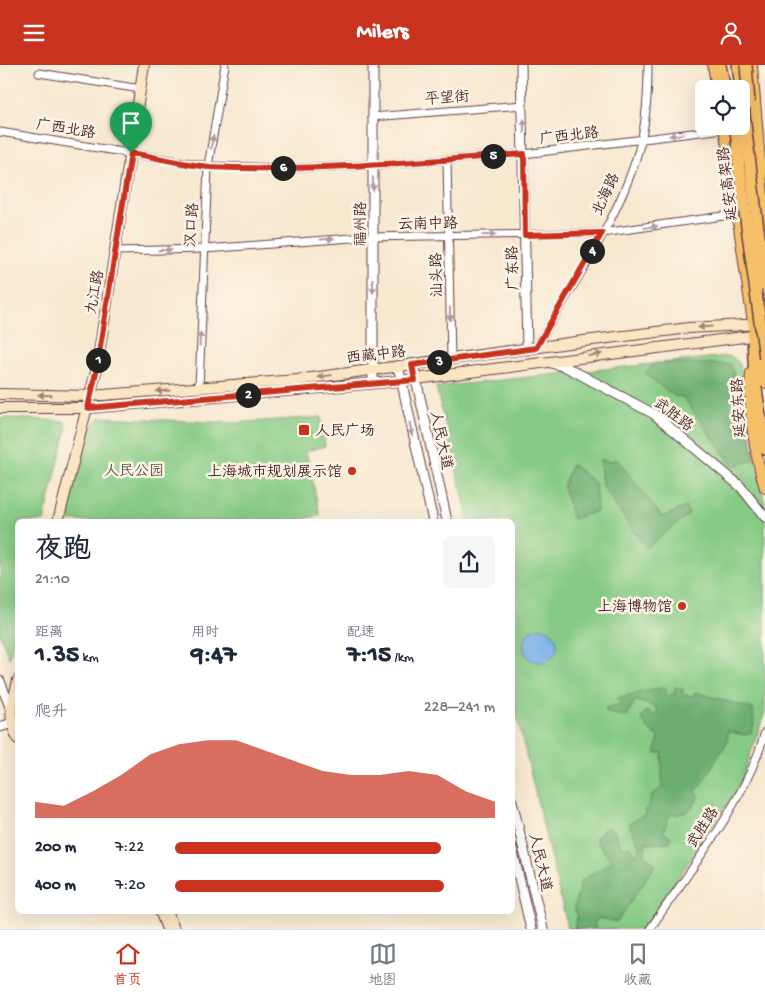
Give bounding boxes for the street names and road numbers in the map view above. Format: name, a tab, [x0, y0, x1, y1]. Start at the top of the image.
street label: 平望街	[424, 88, 470, 110]
street label: 广西北路	[35, 116, 97, 144]
street label: 广西北路	[538, 124, 600, 150]
street label: 延安高架路	[715, 145, 742, 222]
street label: 北海路	[589, 171, 624, 219]
street label: 福州路	[353, 201, 371, 247]
street label: 汉口路	[183, 202, 203, 248]
street label: 云南中路	[398, 214, 458, 235]
street label: 广东路	[505, 245, 523, 291]
street label: 汕头路	[429, 252, 447, 298]
street label: 九江路	[83, 269, 109, 316]
street label: 西藏中路	[345, 343, 407, 369]
street label: 延安东路	[729, 377, 751, 438]
street label: 武胜路	[649, 395, 696, 436]
street label: 人民大道	[425, 409, 455, 472]
street label: 武胜路	[684, 804, 723, 852]
street label: 人民大道	[524, 831, 555, 894]

